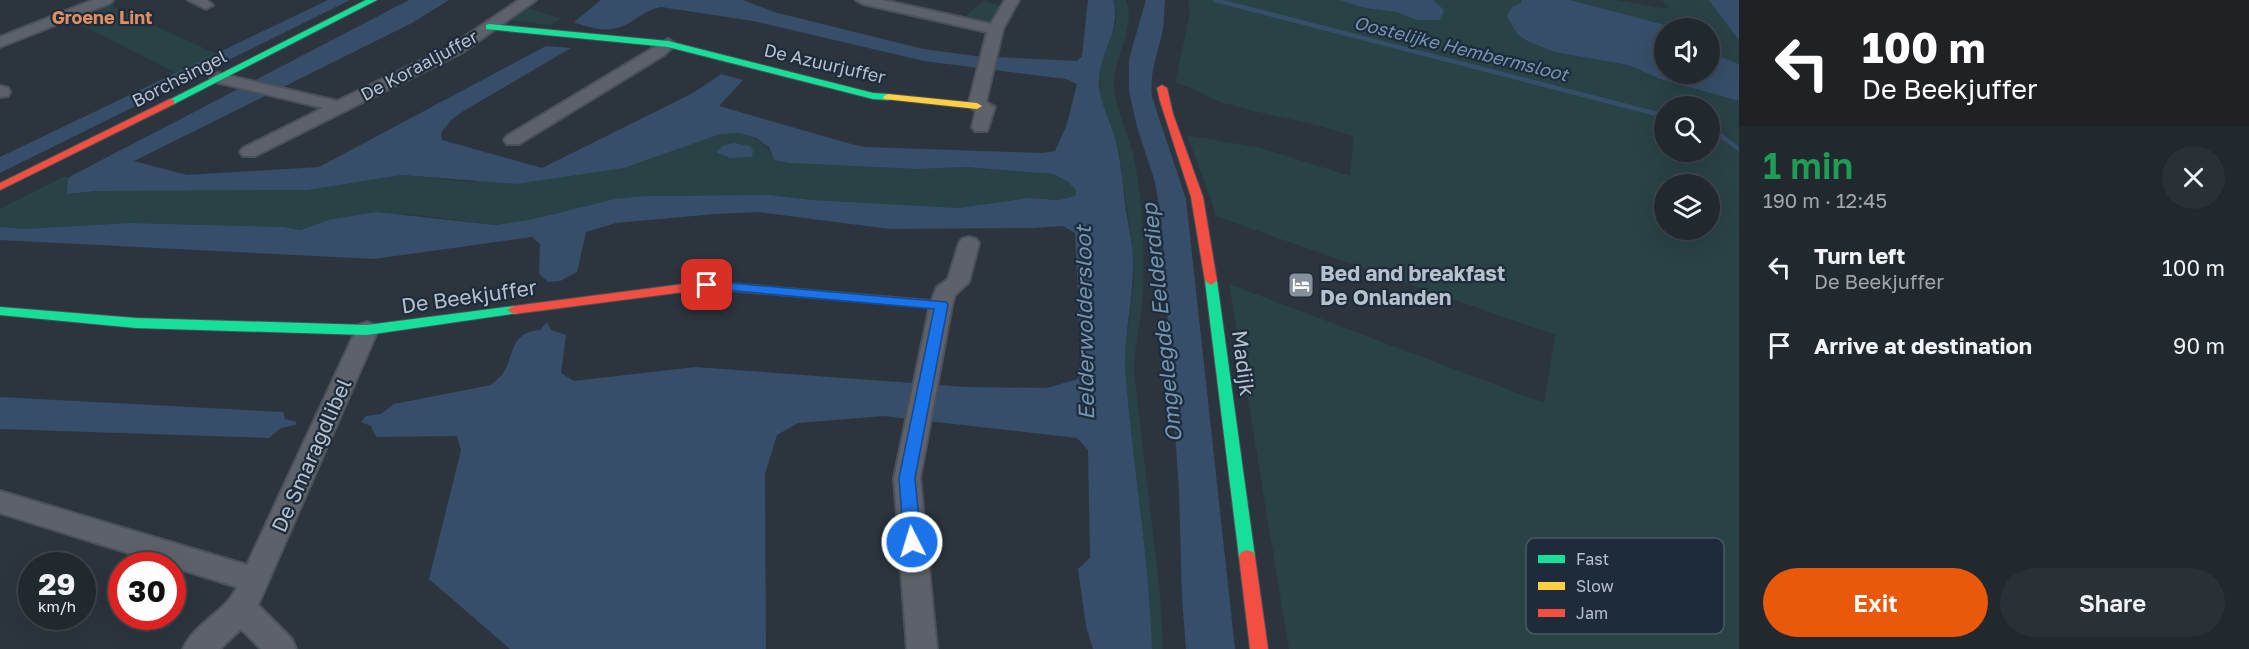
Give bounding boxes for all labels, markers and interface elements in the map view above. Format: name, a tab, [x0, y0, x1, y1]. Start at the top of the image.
district label: Groene Lint	[52, 6, 152, 28]
water label: Oostelijke Hembermsloot	[1352, 11, 1572, 86]
map controls	[1654, 18, 1720, 240]
button: sound	[1654, 18, 1720, 84]
text: 100 m	[1862, 22, 1985, 72]
icon: left	[1763, 24, 1841, 102]
street label: De Koraaljuffer	[357, 25, 481, 105]
street label: De Azuurjuffer	[762, 38, 888, 88]
street label: Borchsingel	[128, 45, 230, 111]
text: De Beekjuffer	[1862, 73, 2037, 105]
button: search	[1654, 96, 1720, 162]
text: 1 min	[1763, 144, 1853, 187]
button: close	[2162, 146, 2225, 209]
button: layers	[1654, 174, 1720, 240]
text: 190 m · 12:45	[1763, 188, 1887, 212]
water label: Omgelegde Eelderdiep	[1135, 201, 1187, 444]
water label: Eelderwoldersloot	[1069, 223, 1099, 420]
text: Turn left	[1814, 242, 1905, 269]
icon: left	[1763, 251, 1796, 284]
text: 100 m	[2162, 254, 2225, 281]
pin	[681, 259, 732, 310]
place label: Bed and breakfast De Onlanden	[1320, 260, 1505, 310]
icon: arrive	[690, 268, 723, 301]
text: De Beekjuffer	[1814, 269, 1944, 293]
hotel icon: Bed and breakfast De Onlanden	[1286, 270, 1316, 300]
street label: De Beekjuffer	[400, 274, 538, 318]
street label: Madijk	[1227, 329, 1261, 397]
icon: arrive	[1763, 329, 1796, 362]
text: Arrive at destination	[1814, 332, 2032, 359]
text: 90 m	[2173, 332, 2225, 359]
street label: De Smaragdlibel	[265, 374, 357, 536]
position arrow	[880, 510, 944, 574]
legend	[1526, 538, 1724, 634]
text: Fast	[1576, 549, 1609, 569]
speed limit sign: 30	[108, 552, 186, 630]
text: 29	[38, 566, 76, 602]
button: Exit	[1763, 568, 1988, 637]
button: Share	[2000, 568, 2225, 637]
text: Slow	[1576, 576, 1614, 596]
text: km/h	[38, 597, 76, 615]
text: Jam	[1576, 603, 1608, 623]

